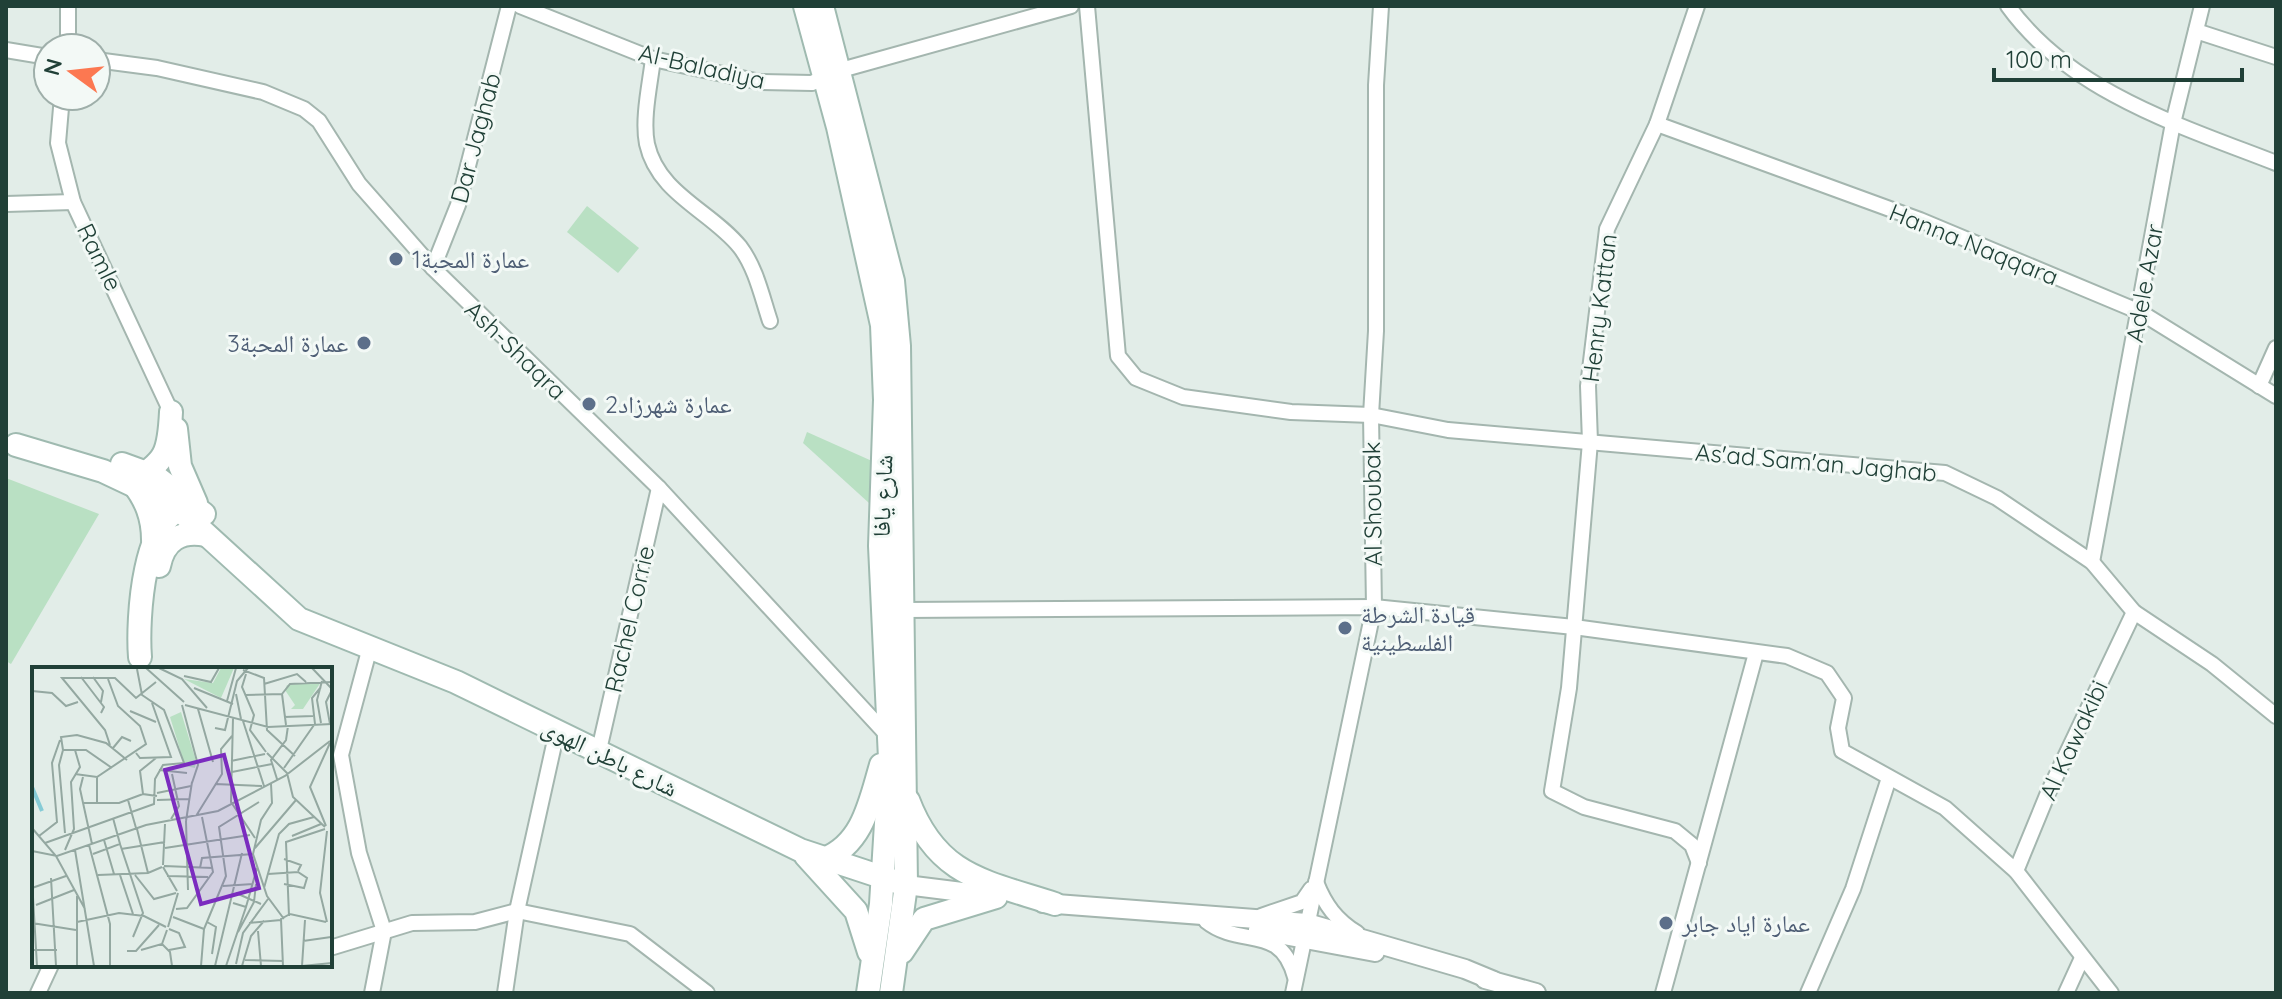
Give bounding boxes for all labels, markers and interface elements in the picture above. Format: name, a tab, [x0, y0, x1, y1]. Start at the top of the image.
north arrow	[32, 32, 112, 112]
scale bar	[1994, 32, 2242, 82]
street label: Al-Baladiya	[636, 37, 768, 95]
text: 100 m	[2006, 44, 2072, 74]
text: N	[37, 55, 68, 78]
street label: Dar Jaghab	[443, 70, 507, 206]
street label: Hanna Naqqara	[1885, 196, 2063, 292]
street label: Ramle	[71, 218, 129, 296]
street label: Adele Azar	[2119, 221, 2169, 345]
street label: Henry Kattan	[1575, 232, 1623, 384]
place label: عمارة المحبة1	[412, 244, 529, 274]
marker: عمارة المحبة1	[387, 250, 405, 268]
street label: Ash-Shaqra	[459, 294, 573, 406]
place label: عمارة المحبة3	[227, 328, 348, 358]
marker: عمارة المحبة3	[355, 334, 373, 352]
place label: عمارة شهرزاد2	[605, 389, 732, 419]
marker: عمارة شهرزاد2	[580, 395, 598, 413]
street label: As'ad Sam'an Jaghab	[1694, 436, 1938, 488]
street label: Al Shoubak	[1356, 441, 1388, 567]
street label: شارع يافا	[866, 454, 899, 538]
street label: Rachel Corrie	[598, 543, 660, 695]
place label: قيادة الشرطة الفلسطينية	[1361, 599, 1475, 657]
marker: قيادة الشرطة الفلسطينية	[1336, 619, 1354, 637]
inset map	[32, 667, 332, 967]
street label: Al Kawakibi	[2032, 675, 2114, 805]
street label: شارع باطن الهوى	[537, 711, 683, 804]
place label: عمارة اياد جابر	[1681, 908, 1810, 938]
marker: عمارة اياد جابر	[1657, 914, 1675, 932]

